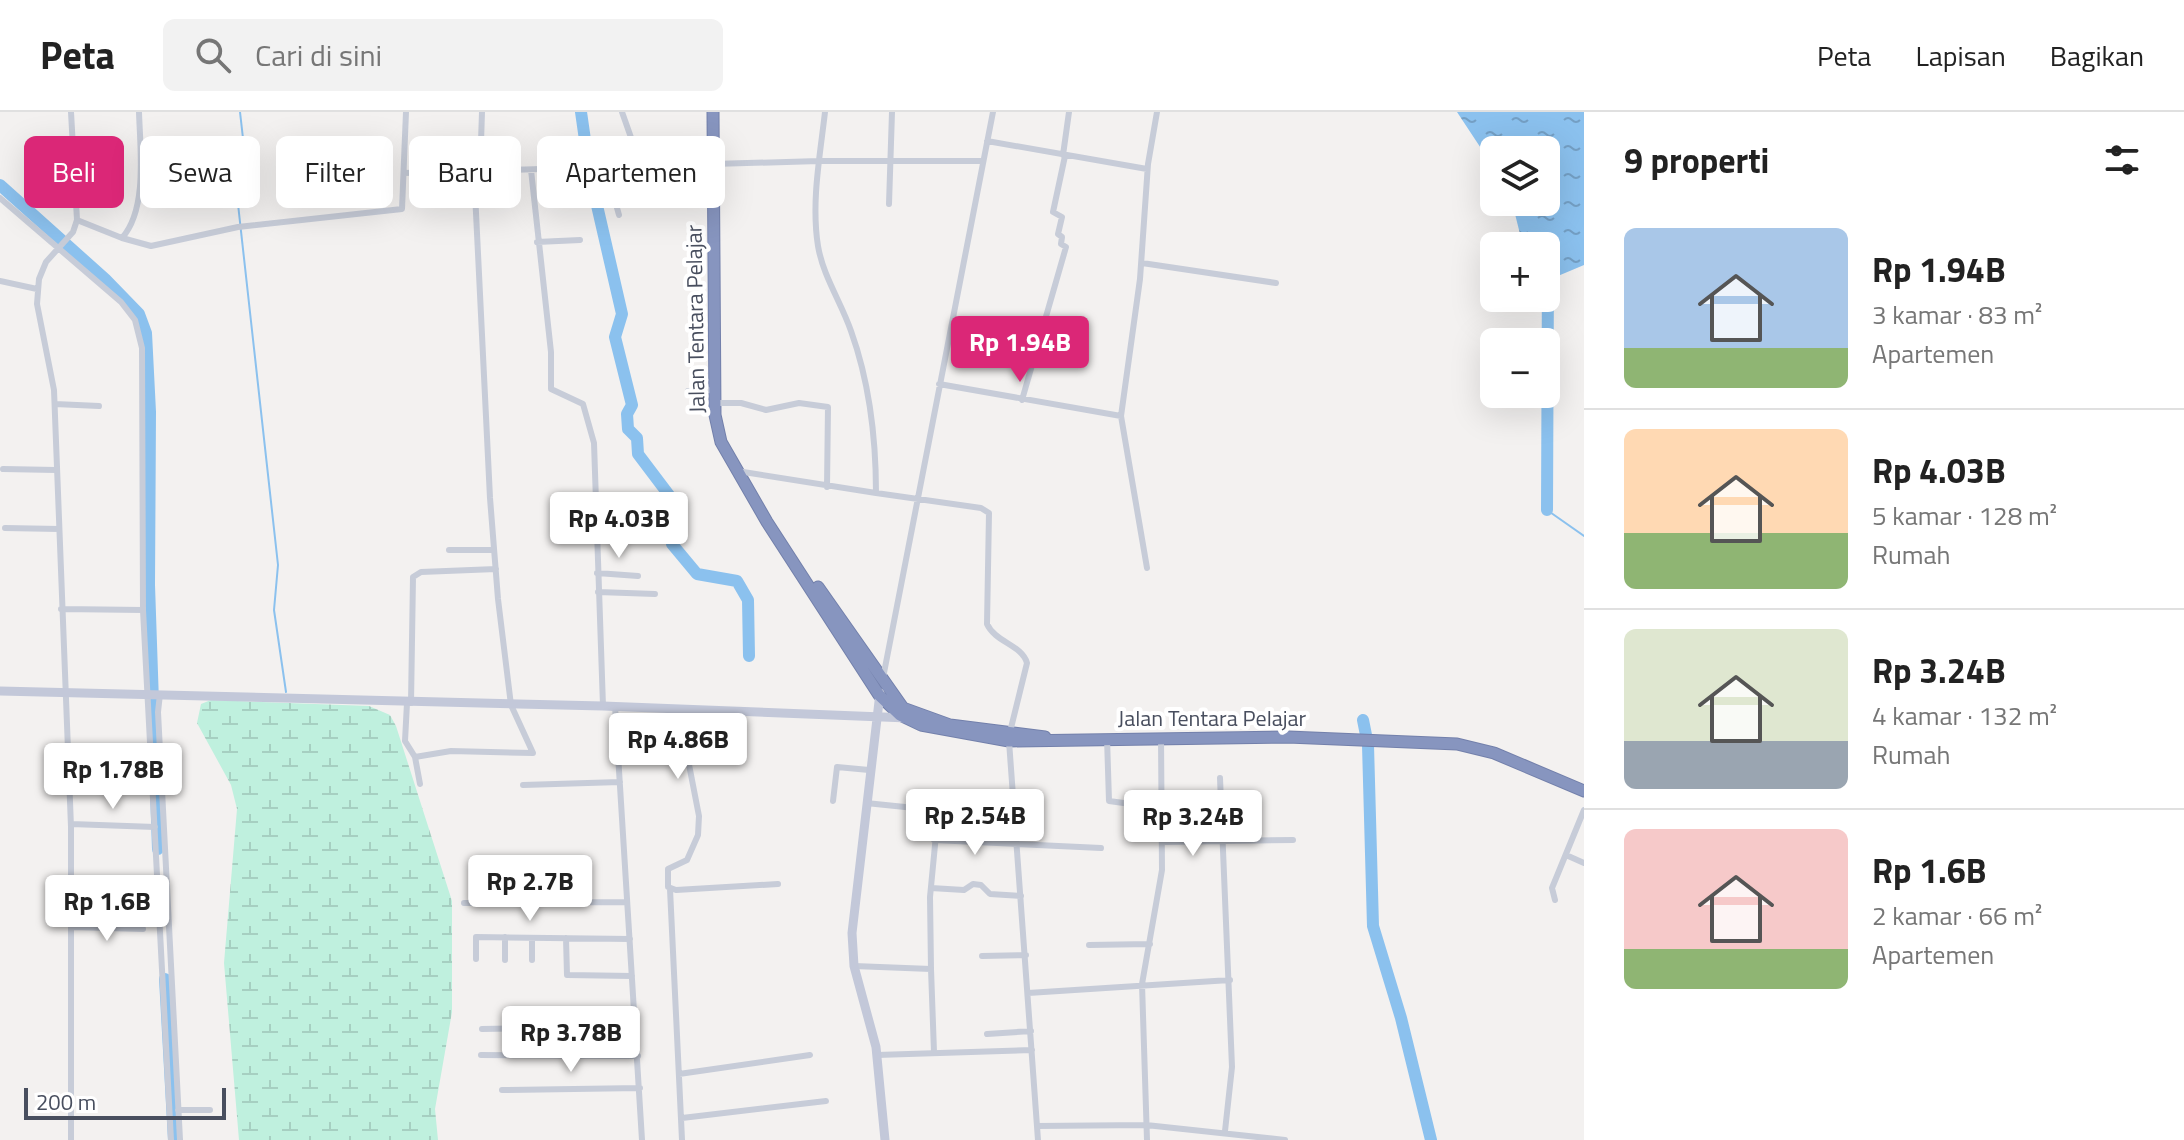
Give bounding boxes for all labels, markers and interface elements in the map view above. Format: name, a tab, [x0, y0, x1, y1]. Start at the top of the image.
search box	[163, 19, 723, 91]
text: Peta	[40, 26, 115, 84]
text: Cari di sini	[255, 32, 382, 78]
icon: search	[191, 33, 235, 77]
text: Peta	[1817, 34, 1871, 77]
text: Lapisan	[1915, 34, 2006, 77]
text: Bagikan	[2050, 34, 2144, 77]
text: 9 properti	[1624, 134, 1769, 186]
chip: Beli	[24, 136, 124, 208]
chip: Sewa	[140, 136, 260, 208]
chip: Filter	[276, 136, 393, 208]
chip: Baru	[409, 136, 521, 208]
chip: Apartemen	[537, 136, 725, 208]
map controls	[1480, 136, 1560, 408]
button: layers	[1480, 136, 1560, 216]
icon: filters	[2100, 138, 2144, 182]
street label: Jalan Tentara Pelajar	[676, 224, 714, 413]
button: +	[1480, 232, 1560, 312]
text: Rp 1.94B	[1872, 243, 2006, 295]
icon: home	[1688, 260, 1784, 356]
text: 3 kamar · 83 m²	[1872, 295, 2042, 334]
pin: Rp 1.94B	[937, 316, 1103, 384]
text: Rp 1.94B	[969, 322, 1071, 361]
button: −	[1480, 328, 1560, 408]
text: Apartemen	[1872, 334, 1994, 373]
text: Rp 4.03B	[1872, 444, 2006, 496]
icon: home	[1688, 461, 1784, 557]
pin: Rp 4.03B	[536, 492, 702, 560]
text: 5 kamar · 128 m²	[1872, 496, 2057, 535]
text: Rp 4.03B	[568, 498, 670, 537]
text: Rumah	[1872, 535, 1950, 574]
text: Rp 3.24B	[1872, 644, 2006, 696]
icon: home	[1688, 661, 1784, 757]
text: 4 kamar · 132 m²	[1872, 696, 2057, 735]
street label: Jalan Tentara Pelajar	[1118, 701, 1307, 735]
pin: Rp 4.86B	[595, 713, 761, 781]
text: Rp 4.86B	[627, 719, 729, 758]
text: Rumah	[1872, 735, 1950, 774]
pin: Rp 1.78B	[30, 743, 196, 811]
text: Rp 1.78B	[62, 749, 164, 788]
pin: Rp 2.54B	[892, 789, 1058, 857]
pin: Rp 3.24B	[1110, 790, 1276, 858]
text: Rp 2.54B	[924, 795, 1026, 834]
text: Rp 3.24B	[1142, 796, 1244, 835]
text: Rp 1.6B	[1872, 844, 1987, 896]
pin: Rp 2.7B	[456, 855, 604, 923]
text: Rp 2.7B	[486, 861, 574, 900]
icon: home	[1688, 861, 1784, 957]
pin: Rp 1.6B	[33, 875, 181, 943]
text: Rp 1.6B	[63, 881, 151, 920]
text: 2 kamar · 66 m²	[1872, 896, 2042, 935]
text: Apartemen	[1872, 935, 1994, 974]
pin: Rp 3.78B	[488, 1006, 654, 1074]
text: Rp 3.78B	[520, 1012, 622, 1051]
scale bar	[24, 1084, 226, 1120]
text: 200 m	[36, 1085, 96, 1119]

